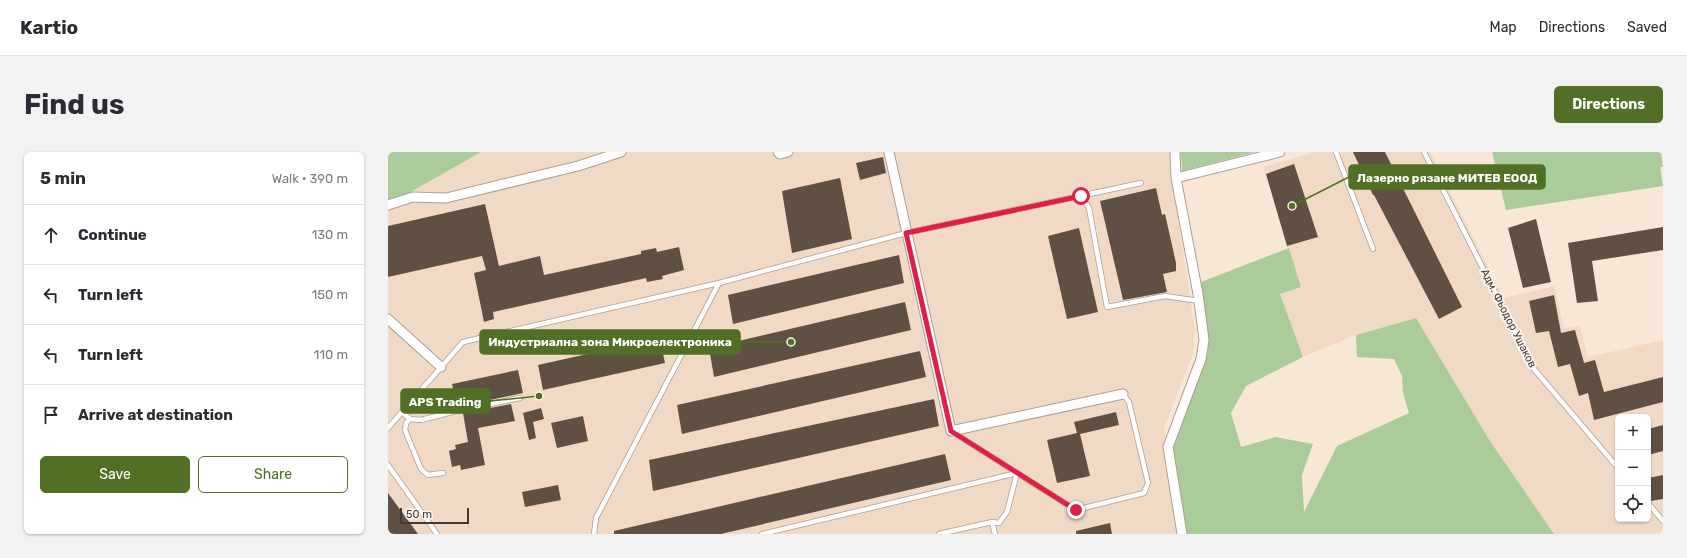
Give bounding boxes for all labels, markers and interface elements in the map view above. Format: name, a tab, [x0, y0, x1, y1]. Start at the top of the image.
text: Kartio	[20, 16, 78, 39]
text: Map	[1490, 19, 1517, 36]
text: Directions	[1539, 19, 1605, 36]
text: Saved	[1627, 19, 1667, 36]
button: Directions	[1554, 86, 1663, 123]
text: Find us	[24, 88, 124, 121]
callout: Лазерно рязане МИТЕВ ЕООД	[1349, 165, 1545, 189]
text: 5 min	[40, 168, 86, 188]
text: Walk · 390 m	[272, 171, 348, 186]
text: Лазерно рязане МИТЕВ ЕООД	[1357, 171, 1537, 185]
route start	[1072, 187, 1090, 205]
icon: ahead	[40, 224, 62, 246]
text: Continue	[78, 226, 147, 244]
text: 130 m	[312, 227, 348, 242]
street label: Адм. Фьодор Ушаков	[1478, 267, 1539, 370]
icon: left	[40, 284, 62, 306]
text: Turn left	[78, 286, 143, 304]
text: 150 m	[312, 287, 348, 302]
callout: Индустриална зона Микроелектроника	[480, 330, 740, 354]
text: Индустриална зона Микроелектроника	[488, 335, 732, 349]
icon: left	[40, 344, 62, 366]
text: Turn left	[78, 346, 143, 364]
text: 110 m	[314, 347, 348, 362]
callout: APS Trading	[401, 389, 490, 413]
text: APS Trading	[409, 395, 481, 409]
icon: arrive	[40, 404, 62, 426]
text: Arrive at destination	[78, 406, 233, 424]
map controls	[1615, 414, 1651, 522]
button: +	[1615, 414, 1651, 450]
button: −	[1615, 450, 1651, 486]
button: Save	[40, 456, 190, 493]
button: Share	[198, 456, 348, 493]
button: locate	[1615, 486, 1651, 522]
route end	[1067, 501, 1085, 519]
scale bar	[400, 506, 469, 525]
text: 50 m	[406, 508, 432, 521]

